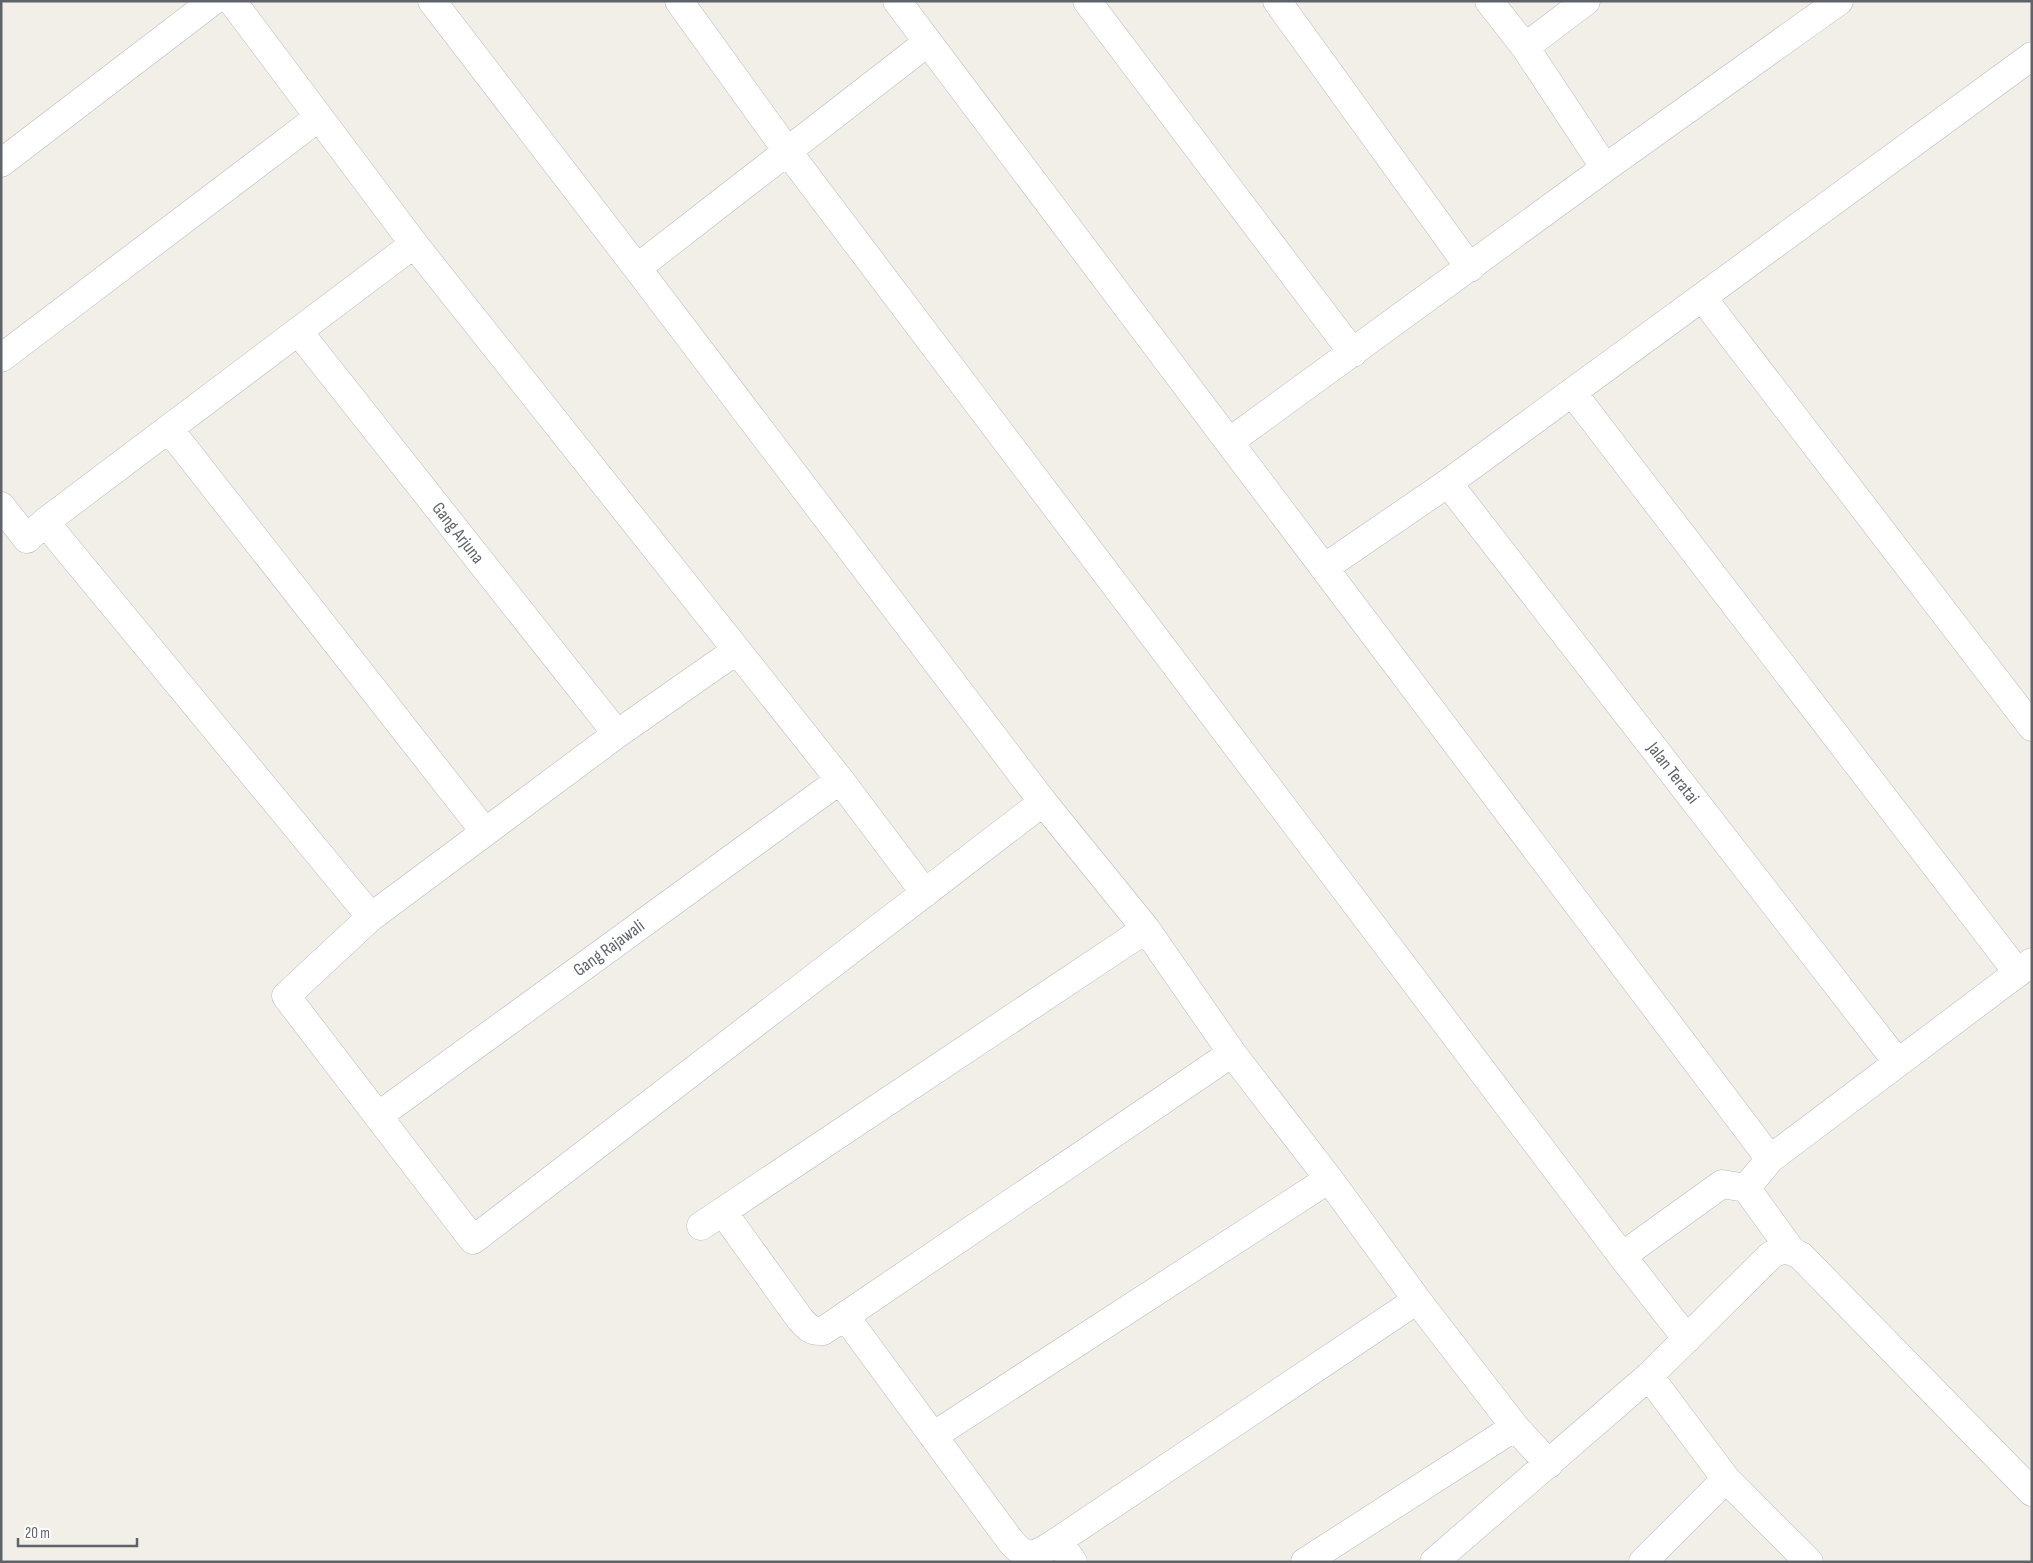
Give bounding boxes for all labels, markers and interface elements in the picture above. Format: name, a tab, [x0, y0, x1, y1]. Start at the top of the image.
street label: Gang Arjuna	[428, 498, 489, 568]
street label: Jalan Teratai	[1642, 737, 1704, 808]
street label: Gang Rajawali	[569, 915, 649, 981]
scale bar	[18, 1516, 136, 1548]
text: 20 m	[25, 1524, 50, 1543]

